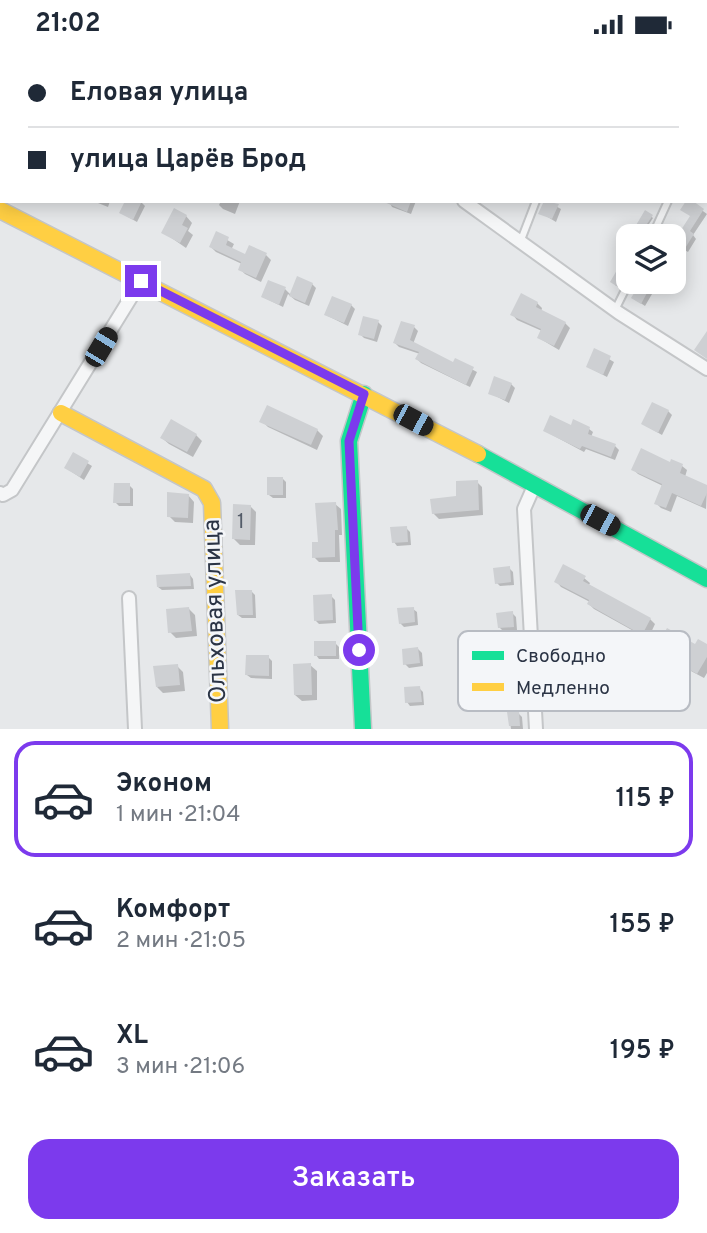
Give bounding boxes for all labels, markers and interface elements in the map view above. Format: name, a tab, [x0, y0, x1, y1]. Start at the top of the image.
text: 21:02	[35, 8, 101, 41]
text: Еловая улица	[70, 77, 248, 110]
text: улица Царёв Брод	[70, 144, 306, 177]
map controls	[616, 224, 686, 294]
button: layers	[616, 224, 686, 294]
route end	[125, 265, 157, 297]
car	[82, 324, 121, 370]
car	[390, 401, 437, 439]
car	[577, 501, 624, 539]
house number: 1	[237, 509, 245, 536]
street label: Ольховая улица	[198, 518, 234, 704]
legend	[458, 631, 690, 711]
route start	[343, 634, 375, 666]
text: Свободно	[516, 645, 606, 669]
text: Медленно	[516, 677, 610, 701]
icon: car	[32, 768, 95, 831]
text: Эконом	[116, 768, 212, 801]
text: 115 ₽	[615, 783, 675, 816]
text: 1 мин · 21:04	[116, 801, 241, 830]
icon: car	[32, 894, 95, 957]
text: Комфорт	[116, 894, 230, 927]
text: 155 ₽	[610, 909, 675, 942]
text: 2 мин · 21:05	[116, 927, 246, 956]
icon: car	[32, 1020, 95, 1083]
text: XL	[116, 1020, 148, 1053]
text: 195 ₽	[610, 1035, 675, 1068]
text: 3 мин · 21:06	[116, 1053, 245, 1082]
button: Заказать	[28, 1139, 679, 1219]

